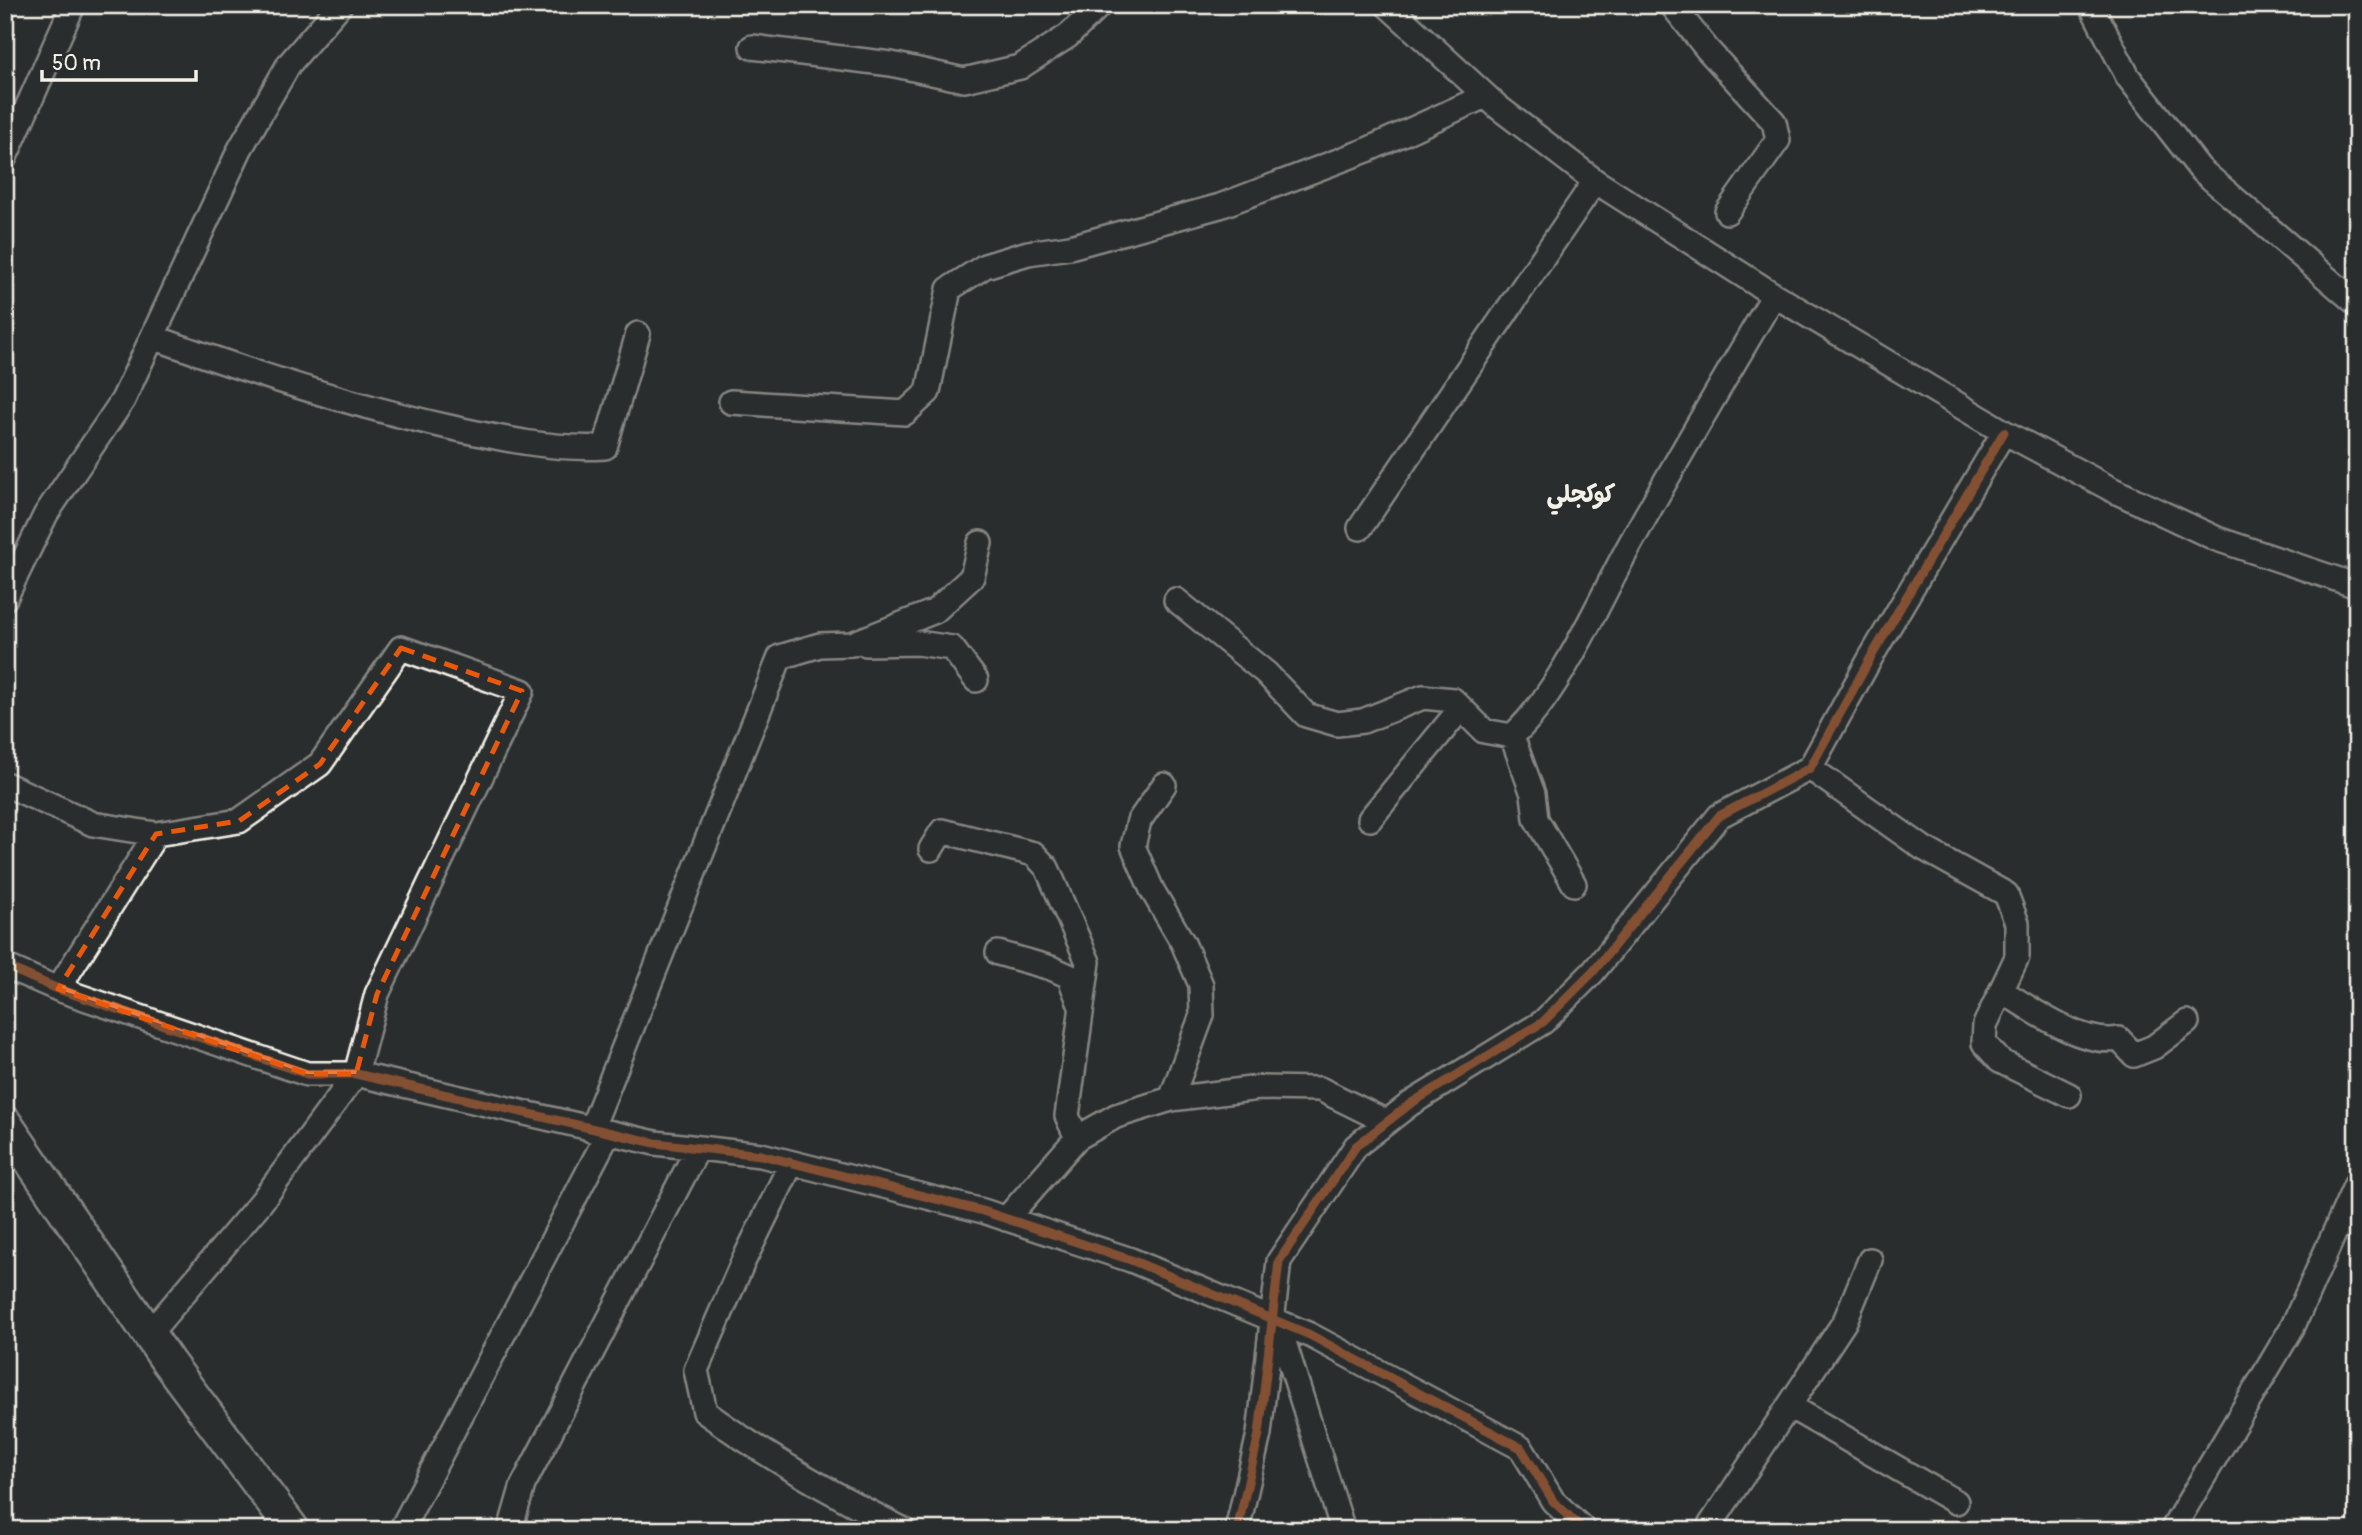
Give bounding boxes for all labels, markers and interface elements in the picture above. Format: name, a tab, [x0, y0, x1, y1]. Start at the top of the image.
scale bar	[42, 38, 196, 82]
text: 50 m	[52, 50, 101, 77]
district label: كوكجلي	[1547, 480, 1616, 515]

